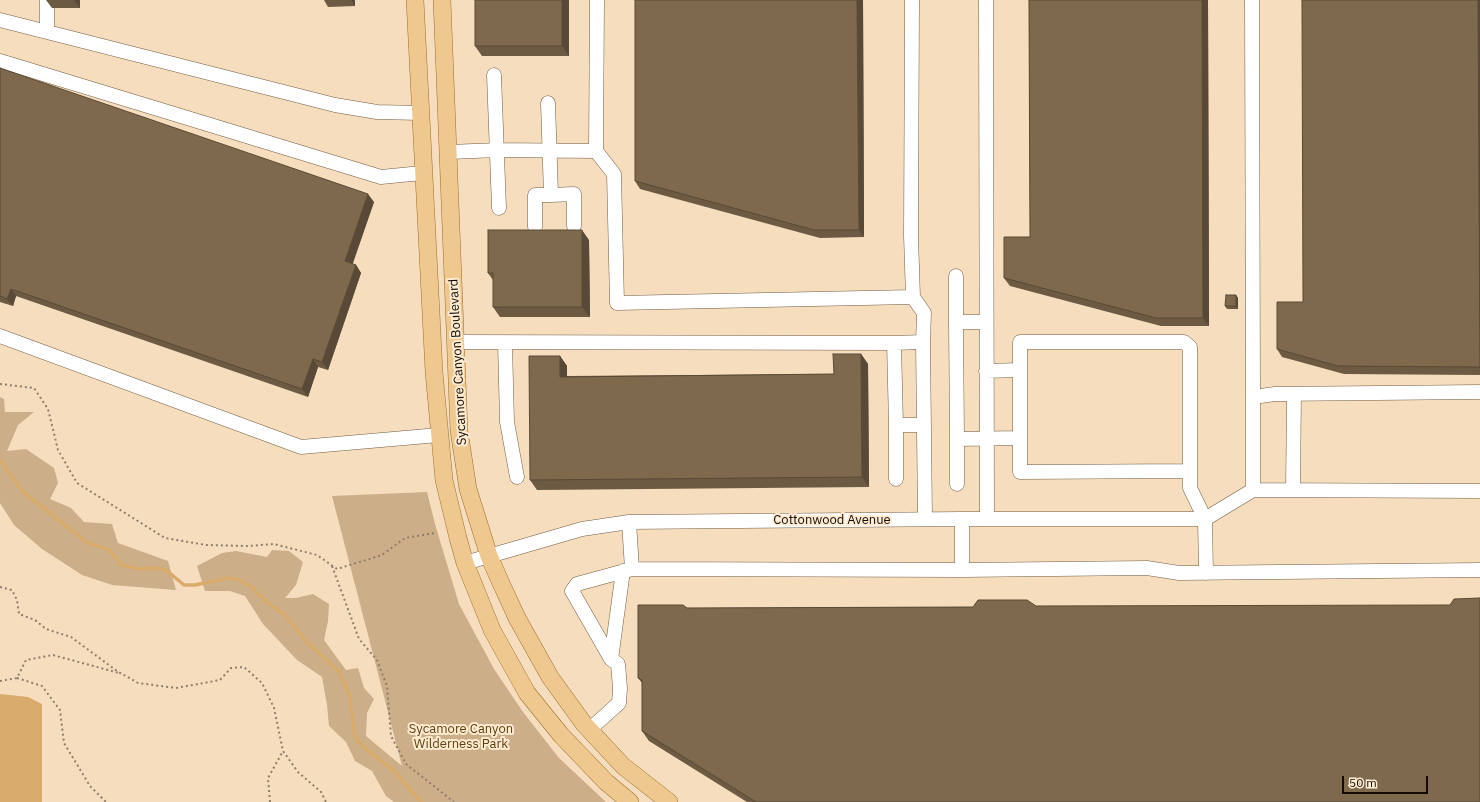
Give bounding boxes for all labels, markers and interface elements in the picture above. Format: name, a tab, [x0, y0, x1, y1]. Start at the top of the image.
street label: Sycamore Canyon Boulevard	[446, 278, 470, 446]
street label: Cottonwood Avenue	[773, 512, 891, 528]
park label: Sycamore Canyon Wilderness Park	[409, 721, 513, 752]
scale bar	[1344, 768, 1430, 794]
text: 50 m	[1349, 775, 1377, 790]

